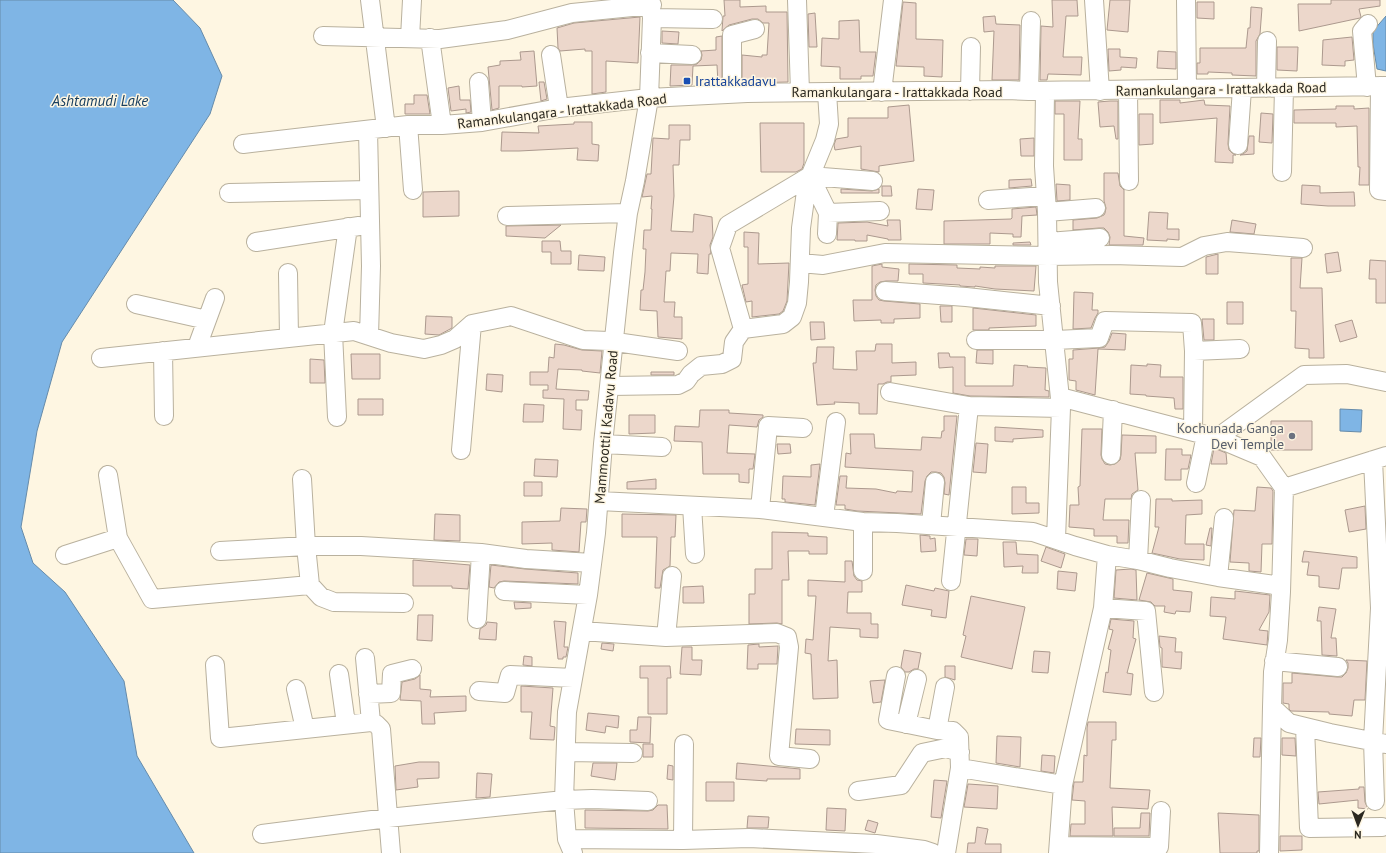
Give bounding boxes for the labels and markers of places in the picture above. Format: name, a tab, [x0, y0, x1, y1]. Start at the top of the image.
place label: Irattakkadavu	[695, 72, 776, 90]
marker: Irattakkadavu	[682, 76, 692, 86]
place label: Kochunada Ganga Devi Temple	[1177, 419, 1284, 453]
marker: Kochunada Ganga Devi Temple	[1287, 431, 1297, 441]

